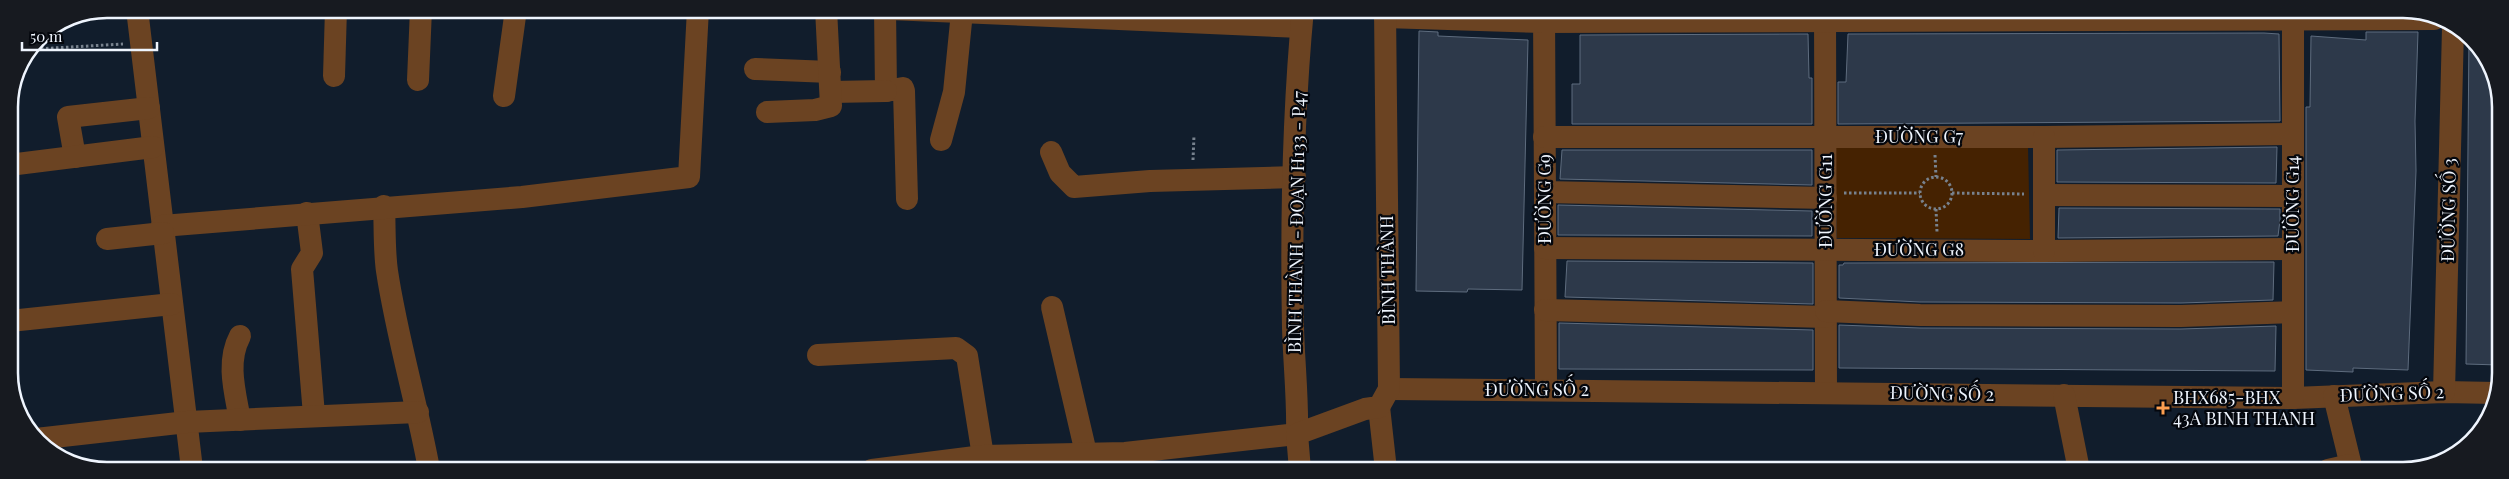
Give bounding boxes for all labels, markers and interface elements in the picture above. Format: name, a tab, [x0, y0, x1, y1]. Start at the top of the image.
scale bar	[22, 20, 158, 52]
text: 50 m	[30, 26, 63, 46]
street label: BÌNH THÀNH - ĐOẠN H133 - P47	[1282, 90, 1310, 353]
street label: ĐƯỜNG G7	[1875, 124, 1964, 148]
street label: ĐƯỜNG G9	[1532, 154, 1556, 244]
street label: ĐƯỜNG G11	[1813, 154, 1837, 248]
street label: ĐƯỜNG G14	[2280, 156, 2304, 252]
street label: ĐƯỜNG SỐ 3	[2431, 158, 2461, 262]
street label: BÌNH THÀNH	[1374, 215, 1400, 325]
street label: ĐƯỜNG G8	[1874, 237, 1964, 261]
street label: ĐƯỜNG SỐ 2	[1485, 373, 1589, 401]
street label: ĐƯỜNG SỐ 2	[2339, 375, 2445, 407]
street label: ĐƯỜNG SỐ 2	[1890, 376, 1994, 406]
place label: BHX685-BHX 43A BINH THANH	[2173, 385, 2315, 430]
marker: BHX685-BHX 43A BINH THANH	[2157, 402, 2169, 414]

